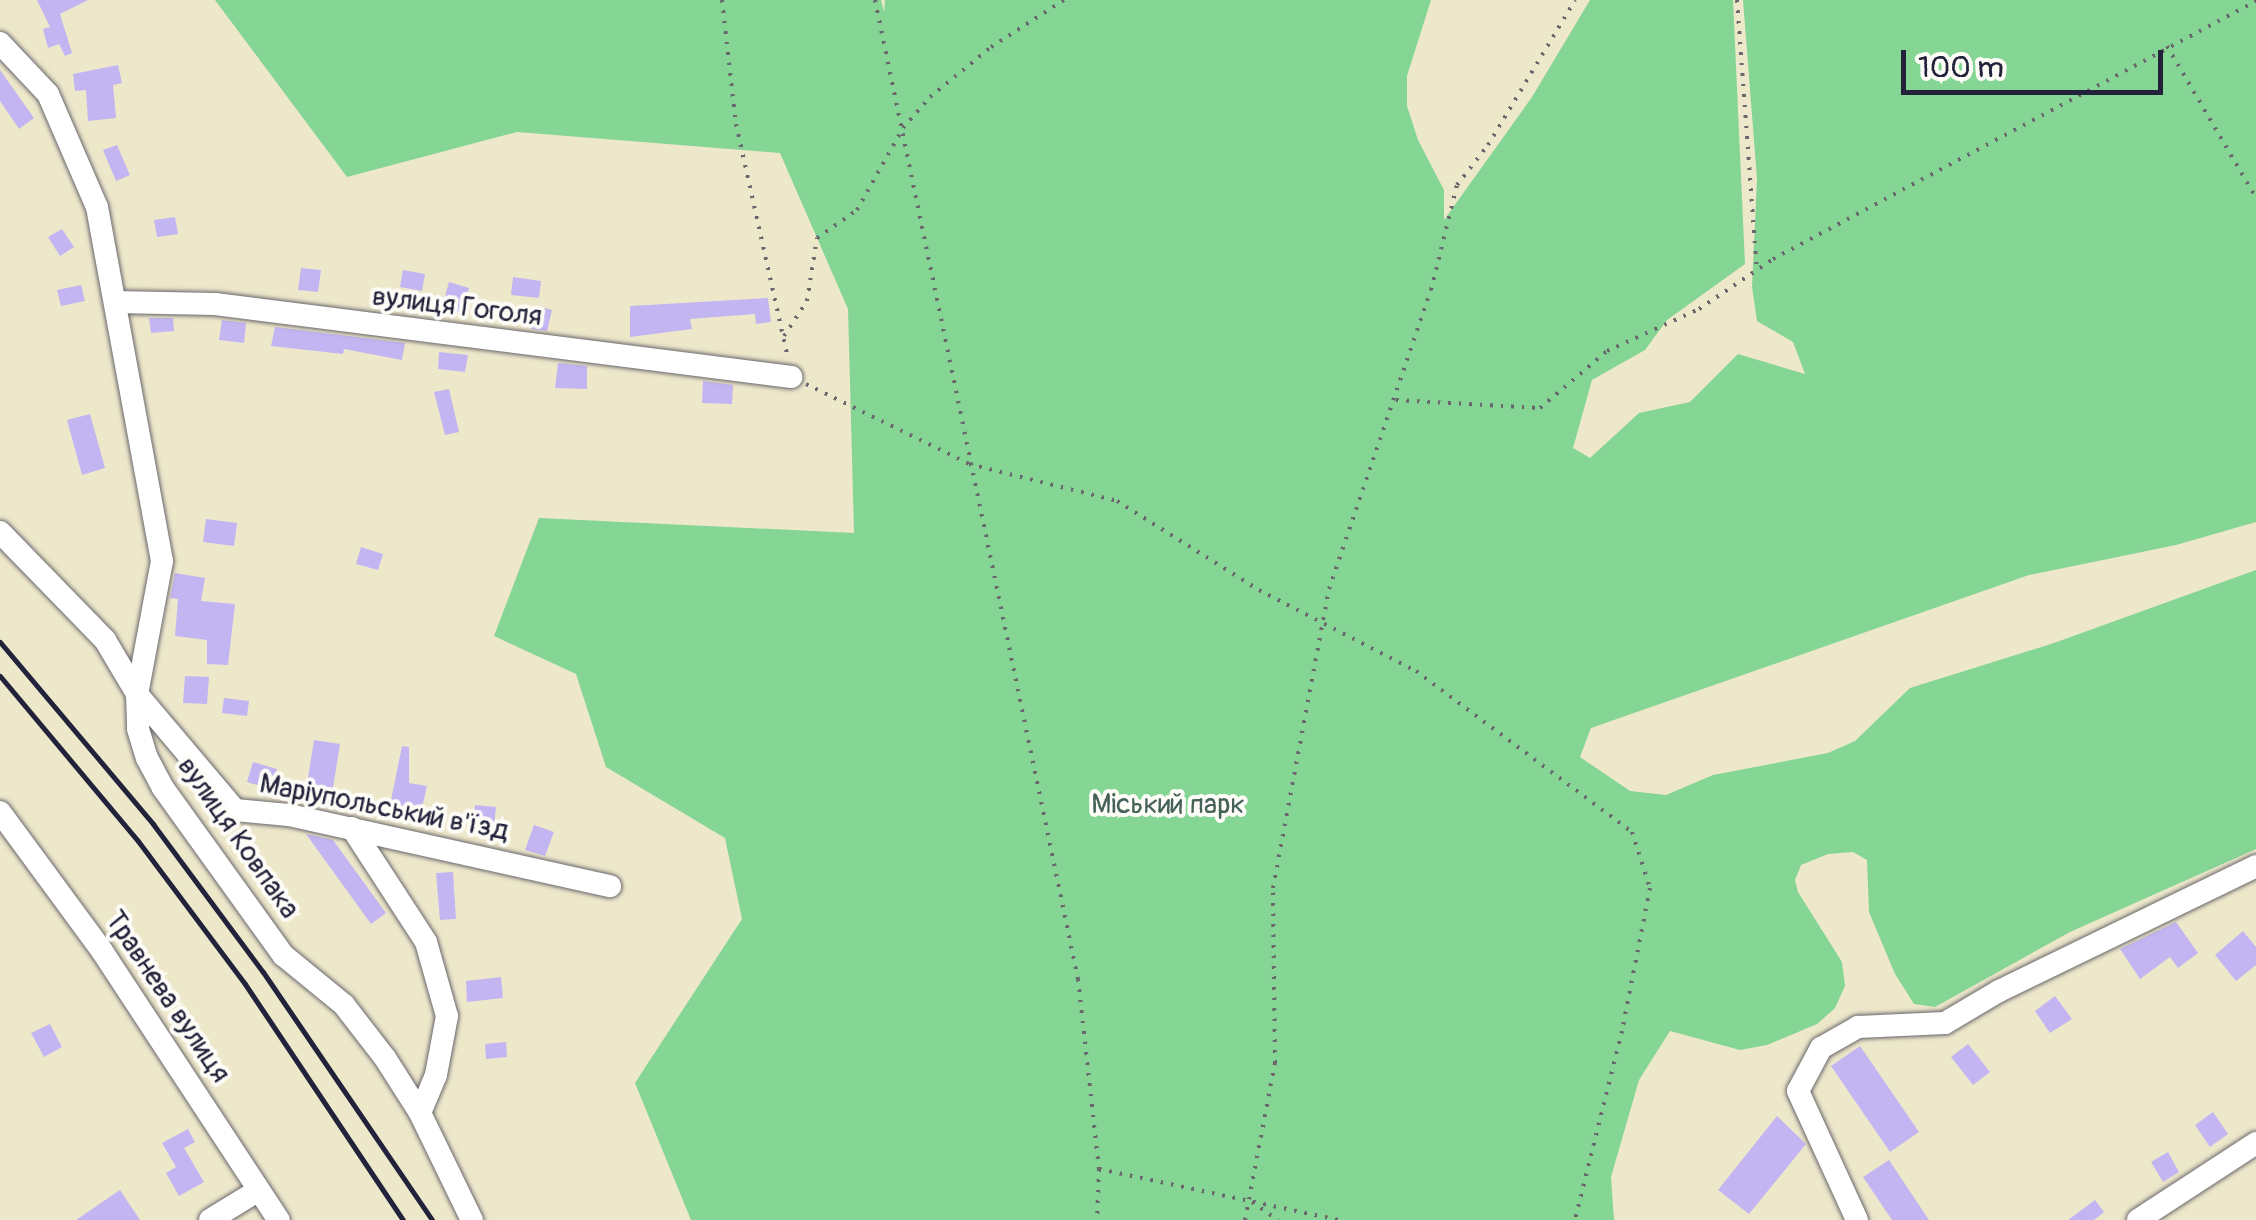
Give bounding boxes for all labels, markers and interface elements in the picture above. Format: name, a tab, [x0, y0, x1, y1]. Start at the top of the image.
scale bar	[1906, 30, 2168, 92]
text: 100 m	[1918, 49, 2004, 86]
street label: вулиця Гоголя	[370, 280, 544, 334]
street label: вулиця Ковпака	[170, 751, 306, 925]
street label: Маріупольський в'їзд	[257, 767, 511, 849]
park label: Міський парк	[1091, 788, 1245, 822]
street label: Травнева вулиця	[97, 905, 237, 1089]

